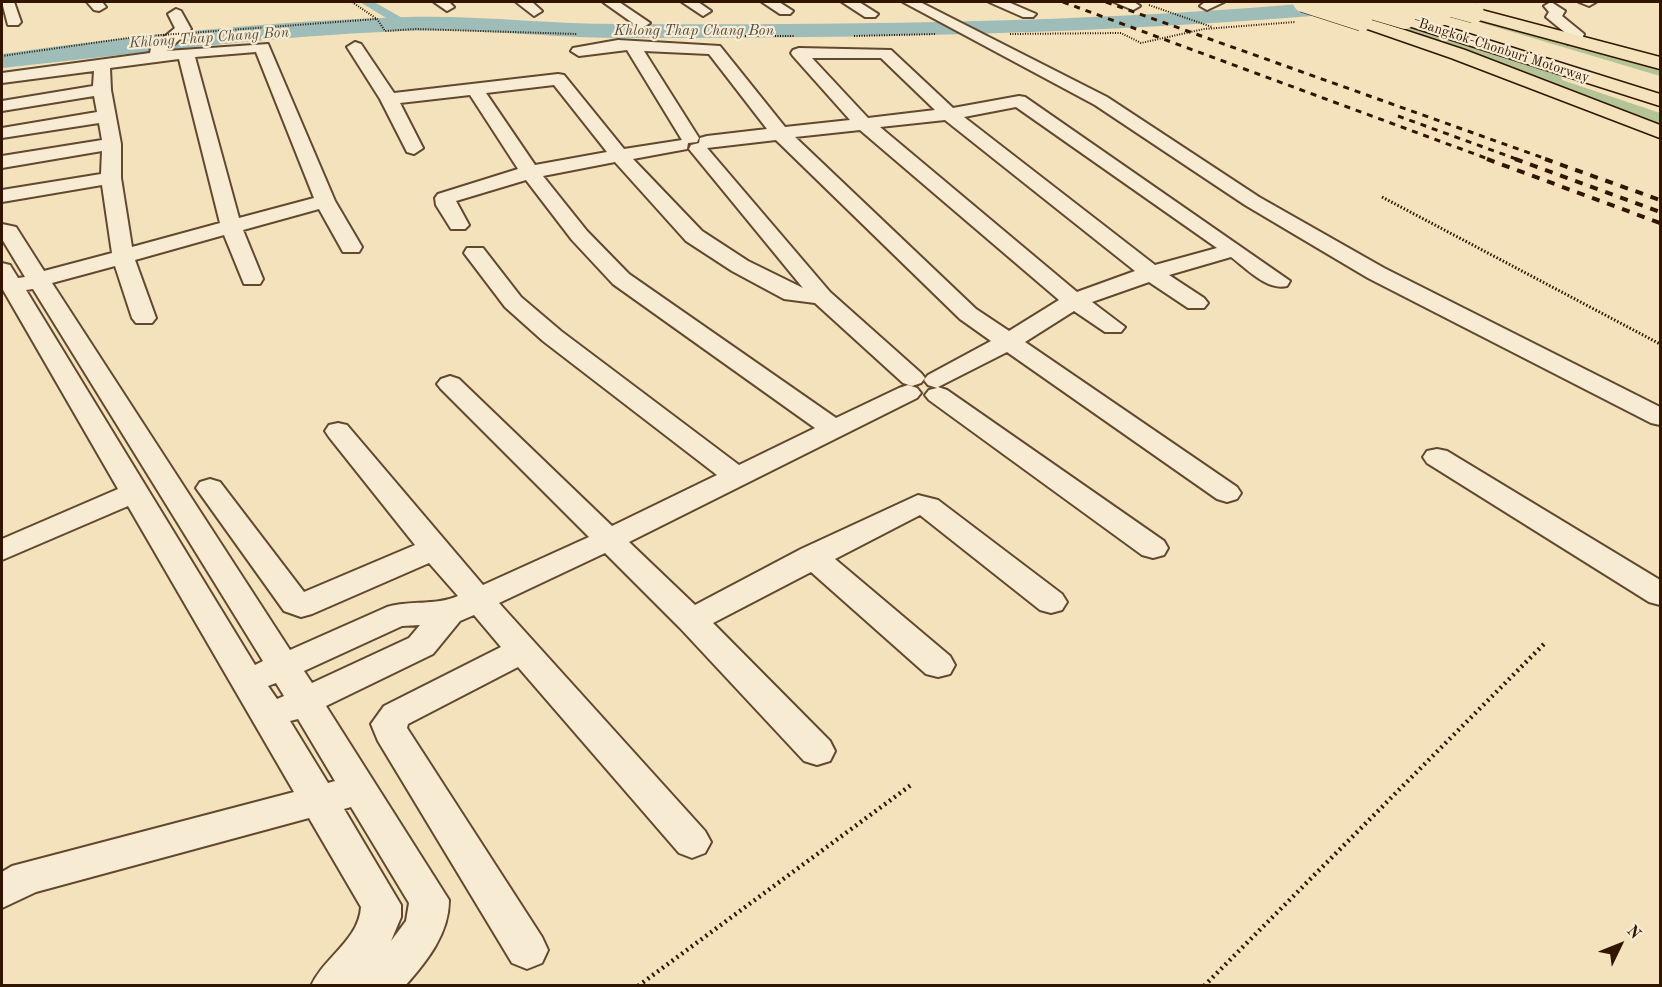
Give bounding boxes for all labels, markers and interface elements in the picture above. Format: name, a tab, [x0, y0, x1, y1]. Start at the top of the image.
street label: Bangkok-Chonburi Motorway	[1416, 15, 1592, 87]
water label: Khlong Thap Chang Bon	[614, 22, 774, 40]
water label: Khlong Thap Chang Bon	[128, 23, 290, 53]
north arrow	[1590, 915, 1650, 975]
text: N	[1623, 923, 1643, 943]

